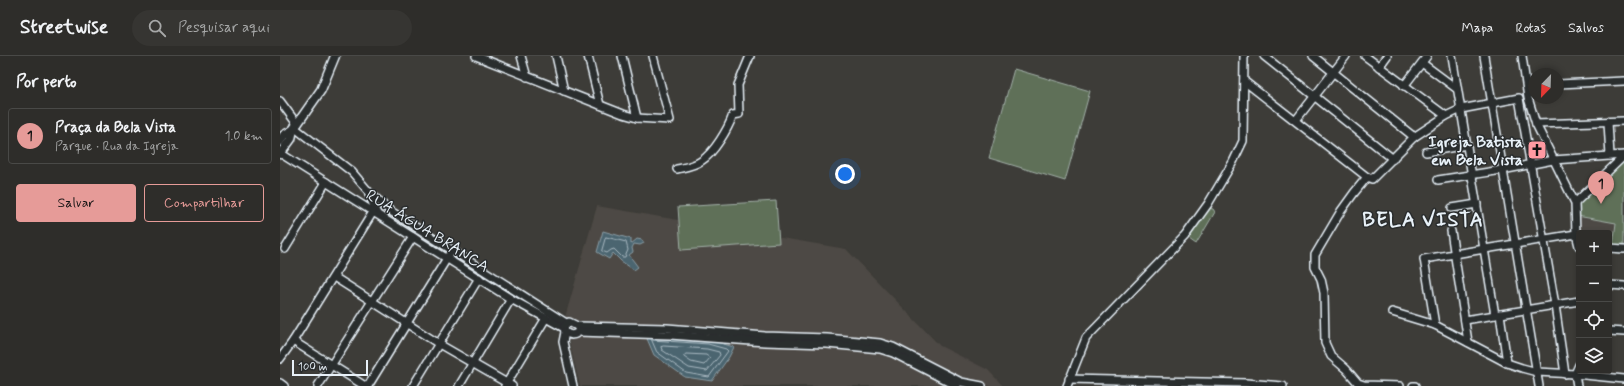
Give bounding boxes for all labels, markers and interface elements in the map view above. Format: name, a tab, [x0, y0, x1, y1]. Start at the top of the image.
search box	[132, 10, 412, 46]
text: Streetwise	[20, 15, 108, 40]
icon: search	[146, 17, 168, 39]
text: Pesquisar aqui	[178, 18, 270, 38]
text: Mapa	[1462, 19, 1493, 37]
text: Rotas	[1515, 19, 1546, 37]
text: Salvos	[1568, 19, 1604, 37]
north arrow	[1528, 68, 1564, 104]
text: Por perto	[16, 71, 77, 93]
text: Praça da Bela Vista	[55, 118, 176, 138]
text: 1	[27, 128, 33, 145]
text: 1.0 km	[225, 128, 263, 145]
place label: Igreja Batista em Bela Vista	[1428, 132, 1523, 171]
text: Parque · Rua da Igreja	[55, 138, 178, 155]
church icon: Igreja Batista em Bela Vista	[1526, 139, 1548, 161]
your location	[835, 164, 855, 184]
pin: 1	[1588, 171, 1614, 204]
button: Salvar	[16, 184, 136, 222]
button: Compartilhar	[144, 184, 264, 222]
street label: RUA ÁGUA BRANCA	[362, 185, 493, 278]
district label: BELA VISTA	[1362, 207, 1484, 234]
map controls	[1576, 230, 1612, 374]
button: +	[1576, 230, 1612, 266]
button: −	[1576, 266, 1612, 302]
button: locate	[1576, 302, 1612, 338]
button: layers	[1576, 338, 1612, 374]
scale bar	[292, 358, 368, 377]
text: 100 m	[298, 360, 328, 374]

